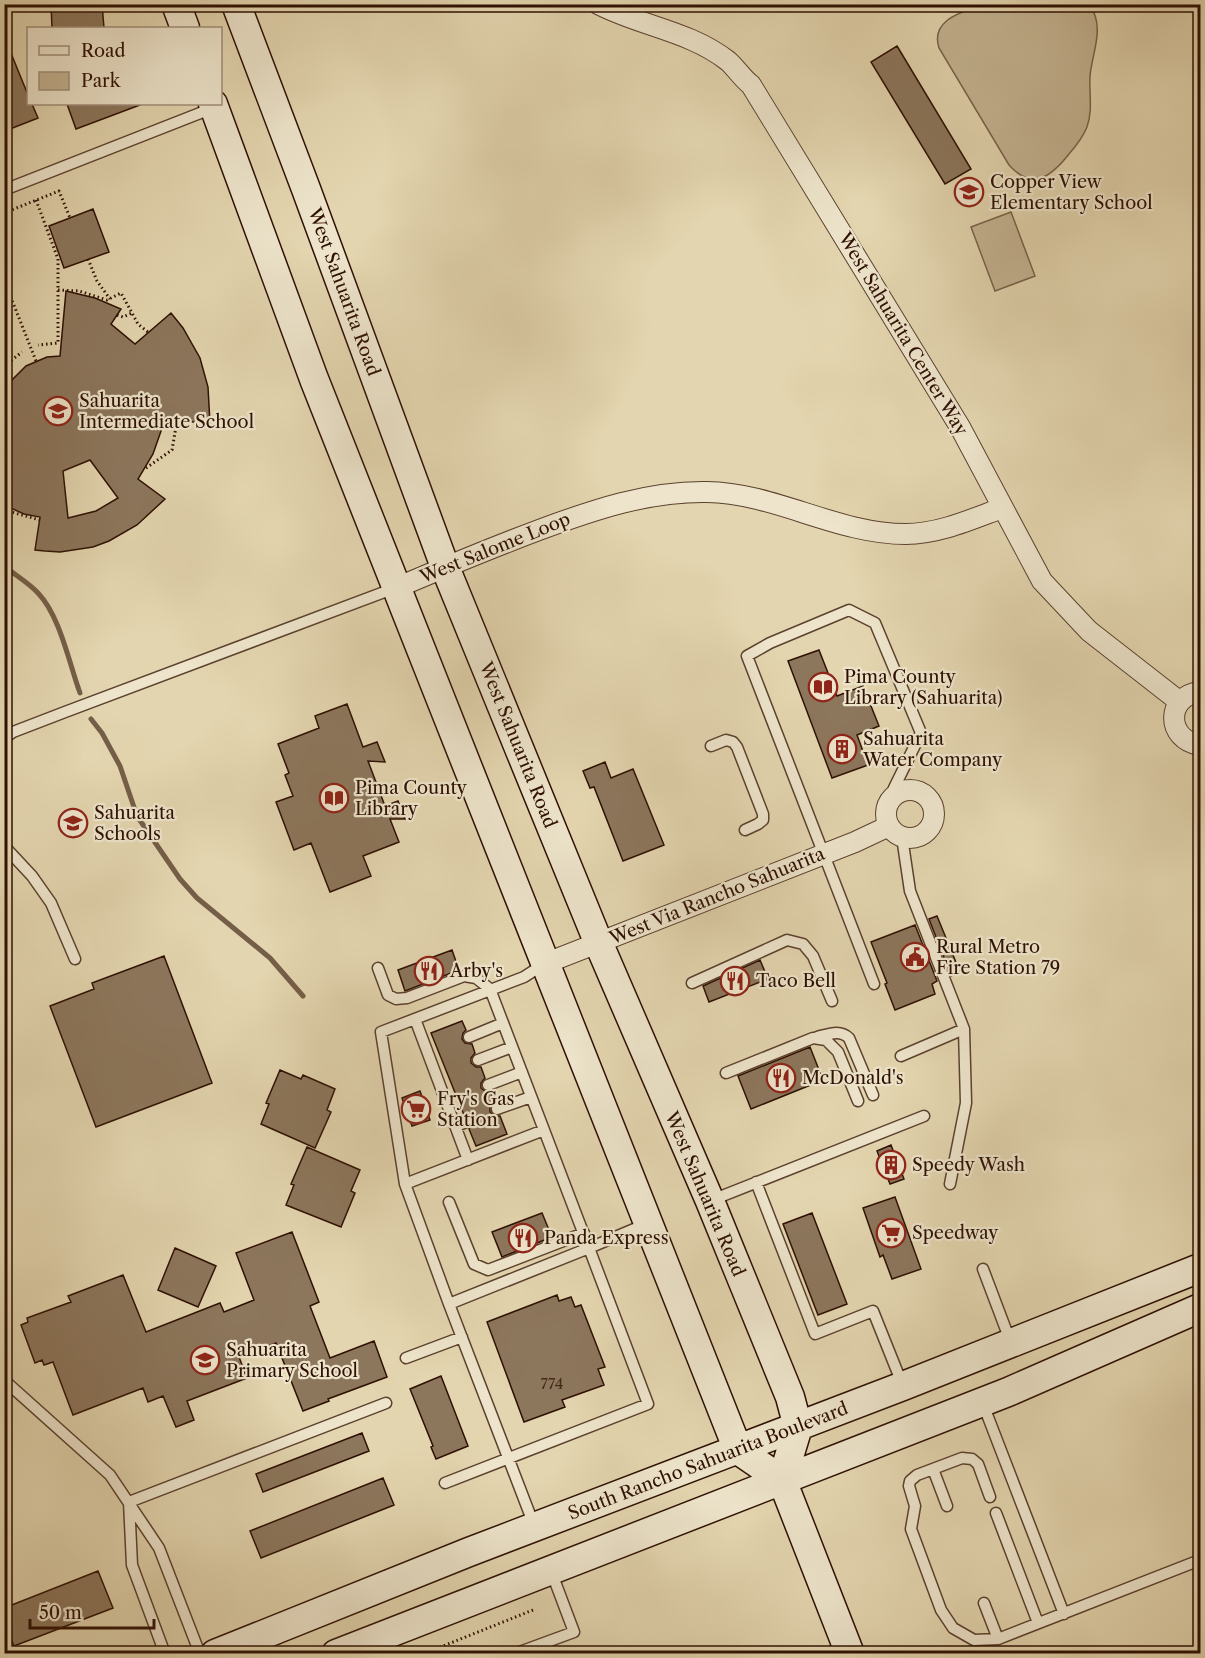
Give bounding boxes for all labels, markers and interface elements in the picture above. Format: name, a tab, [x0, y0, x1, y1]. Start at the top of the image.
legend	[27, 27, 222, 105]
text: Road	[81, 40, 126, 62]
text: Park	[81, 70, 122, 92]
place label: Copper View Elementary School	[990, 171, 1153, 214]
school or university icon: Copper View Elementary School	[953, 176, 985, 208]
street label: West Sahuarita Road	[303, 204, 385, 379]
street label: West Sahuarita Center Way	[833, 228, 973, 440]
place label: Sahuarita Intermediate School	[79, 390, 254, 433]
school or university icon: Sahuarita Intermediate School	[42, 395, 74, 427]
street label: West Salome Loop	[416, 508, 573, 589]
street label: West Sahuarita Road	[474, 658, 561, 831]
place label: Pima County Library (Sahuarita)	[844, 666, 1002, 709]
library icon: Pima County Library (Sahuarita)	[807, 671, 839, 703]
place label: Sahuarita Water Company	[862, 728, 1003, 771]
building icon: Sahuarita Water Company	[826, 733, 858, 765]
place label: Pima County Library	[355, 777, 468, 820]
library icon: Pima County Library	[318, 782, 350, 814]
place label: Sahuarita Schools	[94, 802, 175, 845]
school or university icon: Sahuarita Schools	[57, 807, 89, 839]
street label: West Via Rancho Sahuarita	[605, 842, 828, 950]
place label: Rural Metro Fire Station 79	[936, 936, 1060, 979]
public building icon: Rural Metro Fire Station 79	[899, 941, 931, 973]
restaurant icon: Arby's	[413, 955, 445, 987]
place label: Arby's	[449, 960, 503, 982]
restaurant icon: Taco Bell	[719, 965, 751, 997]
place label: Taco Bell	[756, 970, 836, 992]
restaurant icon: McDonald's	[765, 1062, 797, 1094]
place label: McDonald's	[802, 1067, 904, 1089]
place label: Fry's Gas Station	[437, 1088, 514, 1131]
supermarket icon: Fry's Gas Station	[400, 1093, 432, 1125]
street label: West Sahuarita Road	[660, 1107, 750, 1280]
building icon: Speedy Wash	[875, 1149, 907, 1181]
place label: Speedy Wash	[912, 1154, 1025, 1176]
supermarket icon: Speedway	[875, 1217, 907, 1249]
restaurant icon: Panda Express	[507, 1222, 539, 1254]
place label: Speedway	[912, 1222, 999, 1244]
place label: Panda Express	[544, 1227, 669, 1249]
place label: Sahuarita Primary School	[226, 1339, 358, 1382]
school or university icon: Sahuarita Primary School	[189, 1344, 221, 1376]
house number: 774	[541, 1374, 564, 1393]
street label: South Rancho Sahuarita Boulevard	[565, 1397, 851, 1525]
scale bar	[30, 1592, 154, 1630]
text: 50 m	[39, 1602, 82, 1624]

